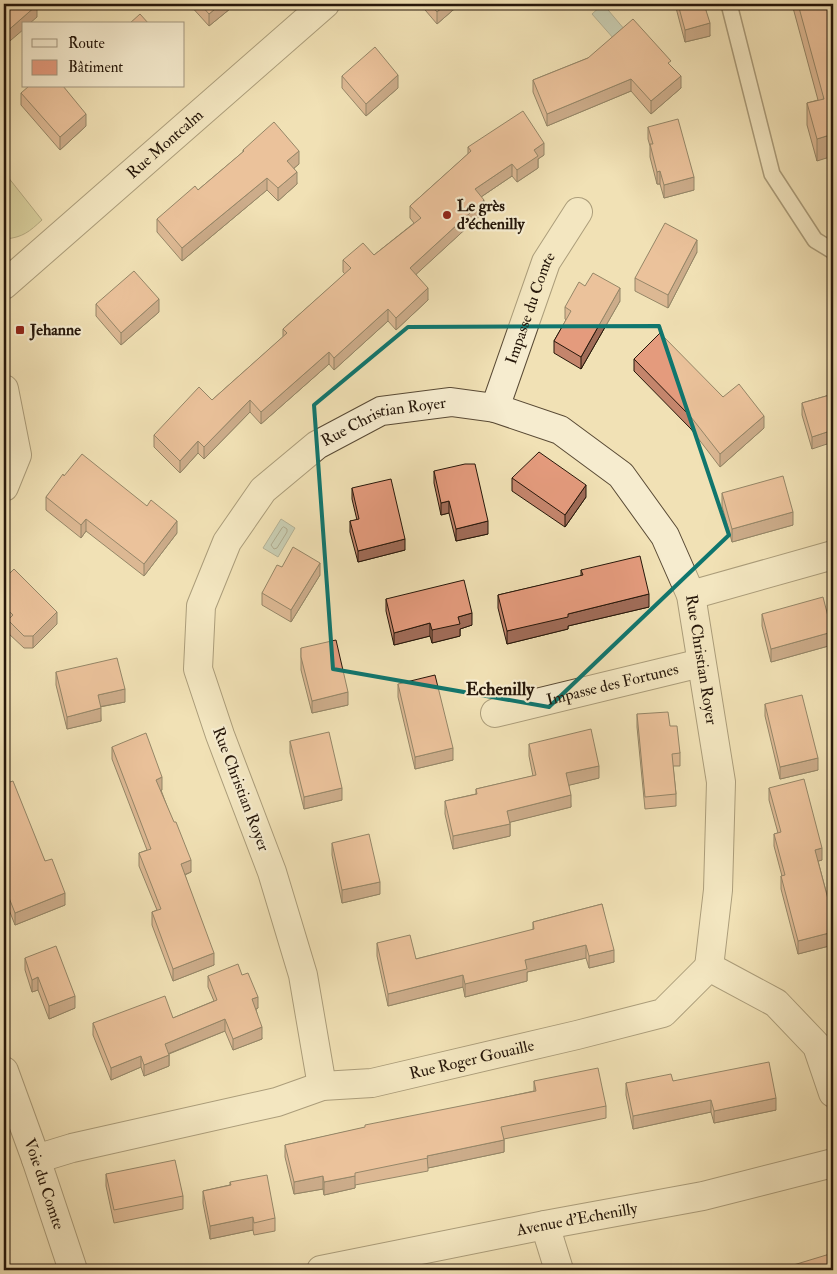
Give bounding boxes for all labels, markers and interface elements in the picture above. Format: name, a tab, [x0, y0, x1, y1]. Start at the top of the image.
legend	[22, 22, 185, 88]
text: Route	[68, 34, 105, 53]
text: Bâtiment	[68, 58, 123, 77]
street label: Rue Montcalm	[123, 105, 208, 183]
place label: Le grès d'échenilly	[457, 196, 525, 235]
marker: Le grès d'échenilly	[441, 209, 453, 221]
street label: Impasse du Comte	[501, 248, 560, 367]
place label: Jehanne	[29, 320, 81, 341]
marker: Jehanne	[14, 324, 26, 336]
street label: Rue Christian Royer	[318, 393, 447, 451]
street label: Rue Christian Royer	[681, 593, 722, 726]
street label: Impasse des Fortunes	[545, 659, 681, 710]
district label: Echenilly	[466, 678, 535, 701]
street label: Rue Christian Royer	[208, 724, 274, 854]
street label: Rue Roger Gouaille	[407, 1035, 536, 1084]
street label: Voie du Comte	[19, 1136, 69, 1233]
street label: Avenue d'Echenilly	[514, 1198, 640, 1241]

